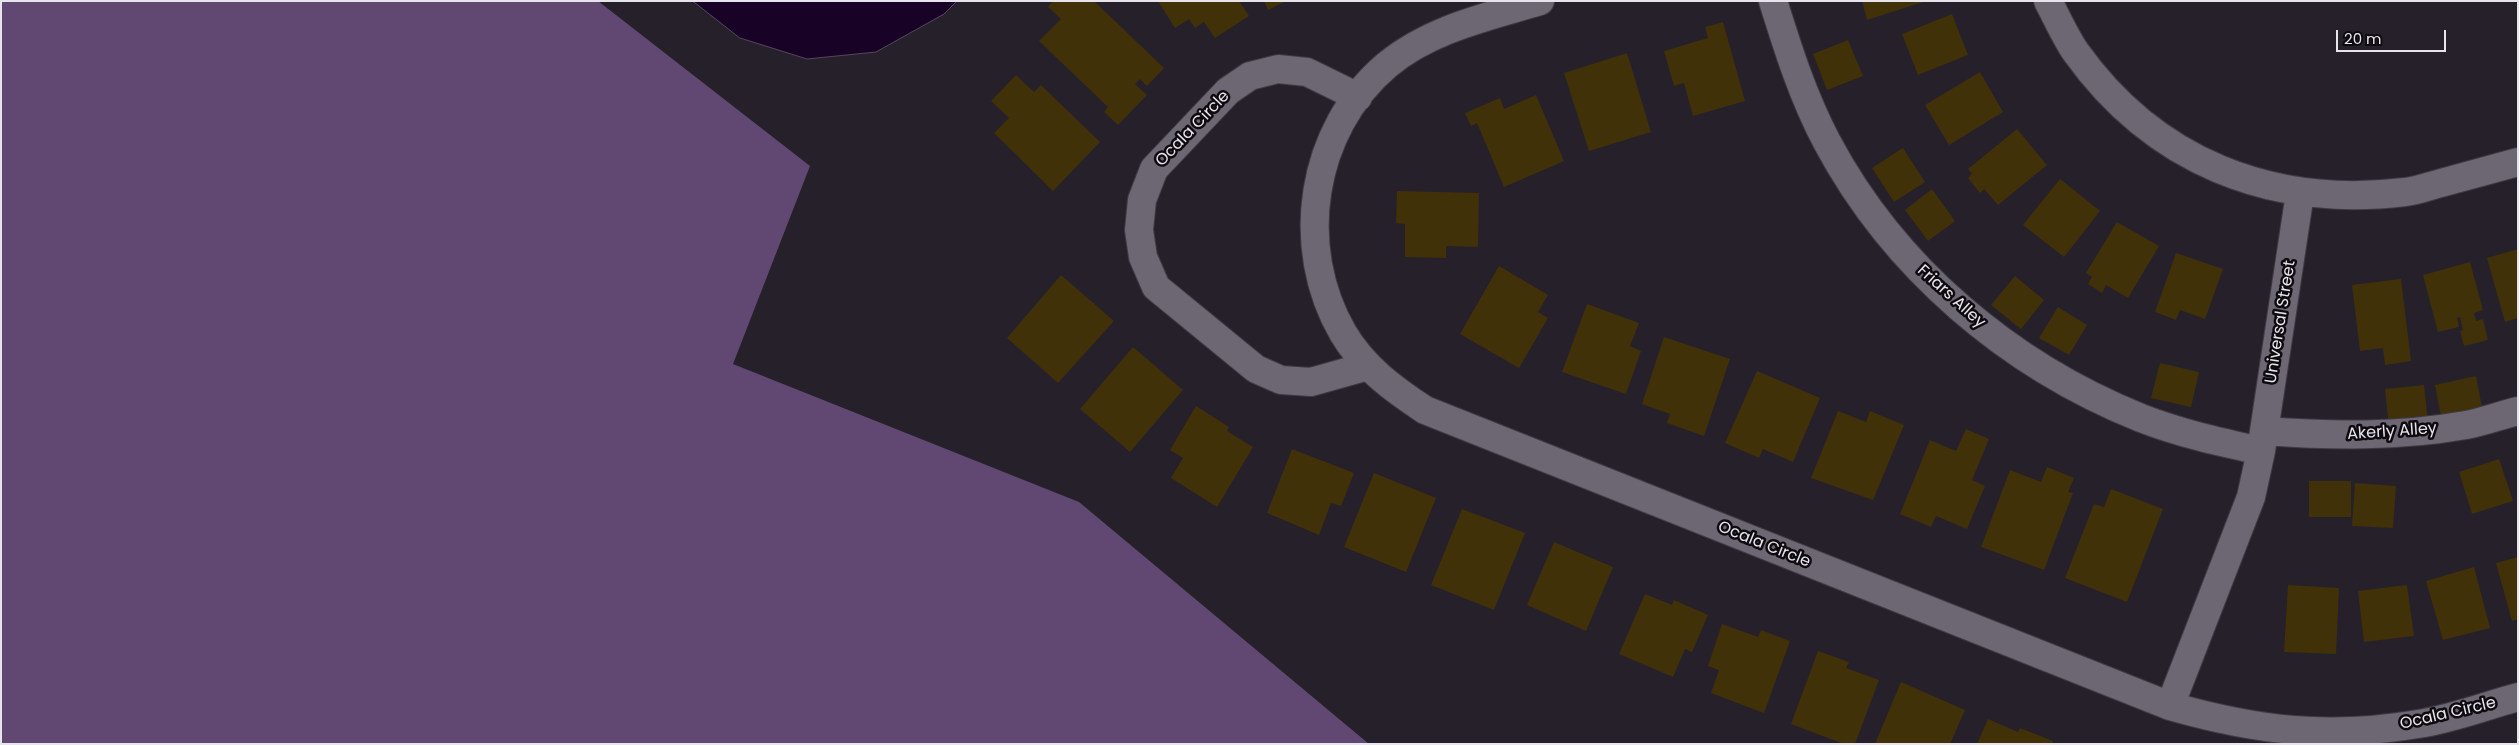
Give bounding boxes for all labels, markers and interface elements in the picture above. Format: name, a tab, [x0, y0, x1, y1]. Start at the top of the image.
scale bar	[2339, 20, 2449, 52]
text: 20 m	[2344, 28, 2382, 49]
street label: Ocala Circle	[1152, 87, 1234, 171]
street label: Universal Street	[2262, 259, 2300, 385]
street label: Friars Alley	[1913, 261, 1989, 333]
street label: Akerly Alley	[2347, 419, 2437, 445]
street label: Ocala Circle	[1715, 518, 1813, 572]
street label: Ocala Circle	[2398, 694, 2498, 734]

